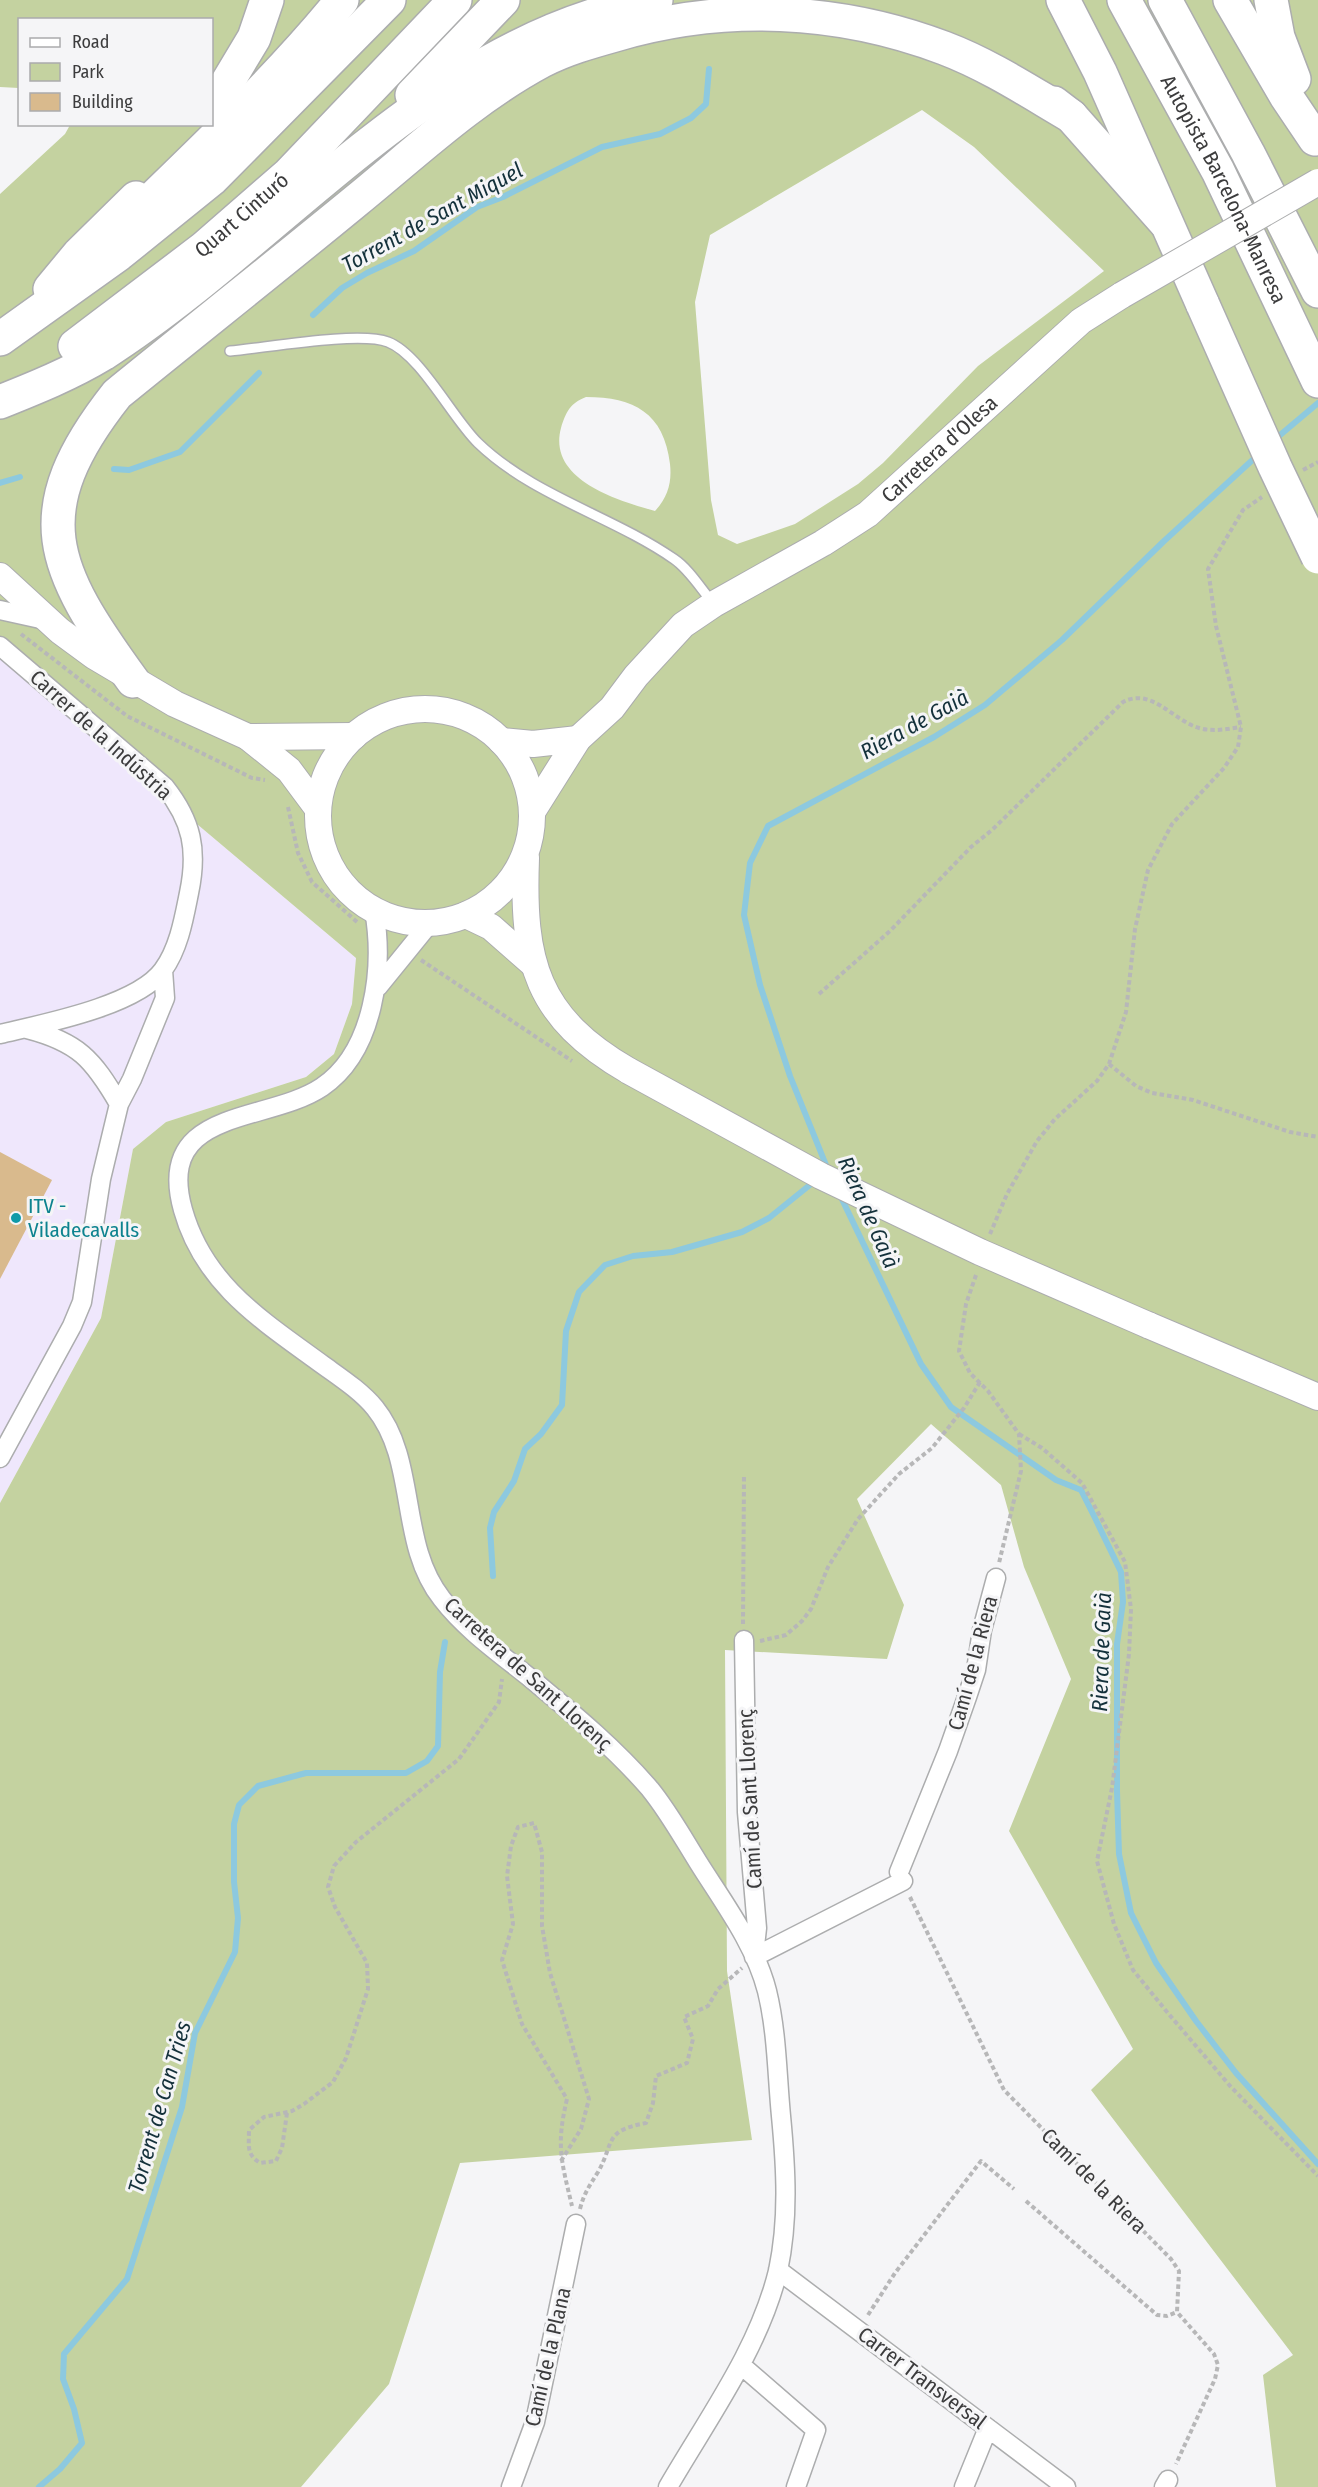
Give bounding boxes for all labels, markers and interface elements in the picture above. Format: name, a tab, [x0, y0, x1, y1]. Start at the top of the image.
legend	[18, 18, 213, 126]
text: Road	[72, 31, 109, 53]
text: Park	[72, 61, 105, 83]
street label: Autopista Barcelona-Manresa	[1155, 71, 1292, 308]
text: Building	[72, 91, 133, 113]
water label: Torrent de Sant Miquel	[337, 156, 528, 278]
street label: Quart Cinturó	[190, 167, 294, 263]
street label: Carretera d'Olesa	[876, 390, 1003, 508]
street label: Carrer de la Indústria	[25, 664, 177, 806]
water label: Riera de Gaià	[855, 684, 973, 765]
water label: Riera de Gaià	[832, 1152, 905, 1272]
place label: ITV - Viladecavalls	[28, 1193, 139, 1243]
marker: ITV - Viladecavalls	[9, 1211, 23, 1225]
street label: Carretera de Sant Llorenç	[439, 1592, 617, 1756]
water label: Riera de Gaià	[1086, 1592, 1117, 1712]
street label: Camí de la Riera	[943, 1593, 1003, 1733]
street label: Camí de Sant Llorenç	[732, 1708, 768, 1890]
water label: Torrent de Can Tries	[122, 2018, 197, 2196]
street label: Camí de la Riera	[1036, 2123, 1152, 2239]
street label: Camí de la Plana	[519, 2285, 577, 2429]
street label: Carrer Transversal	[853, 2321, 992, 2435]

